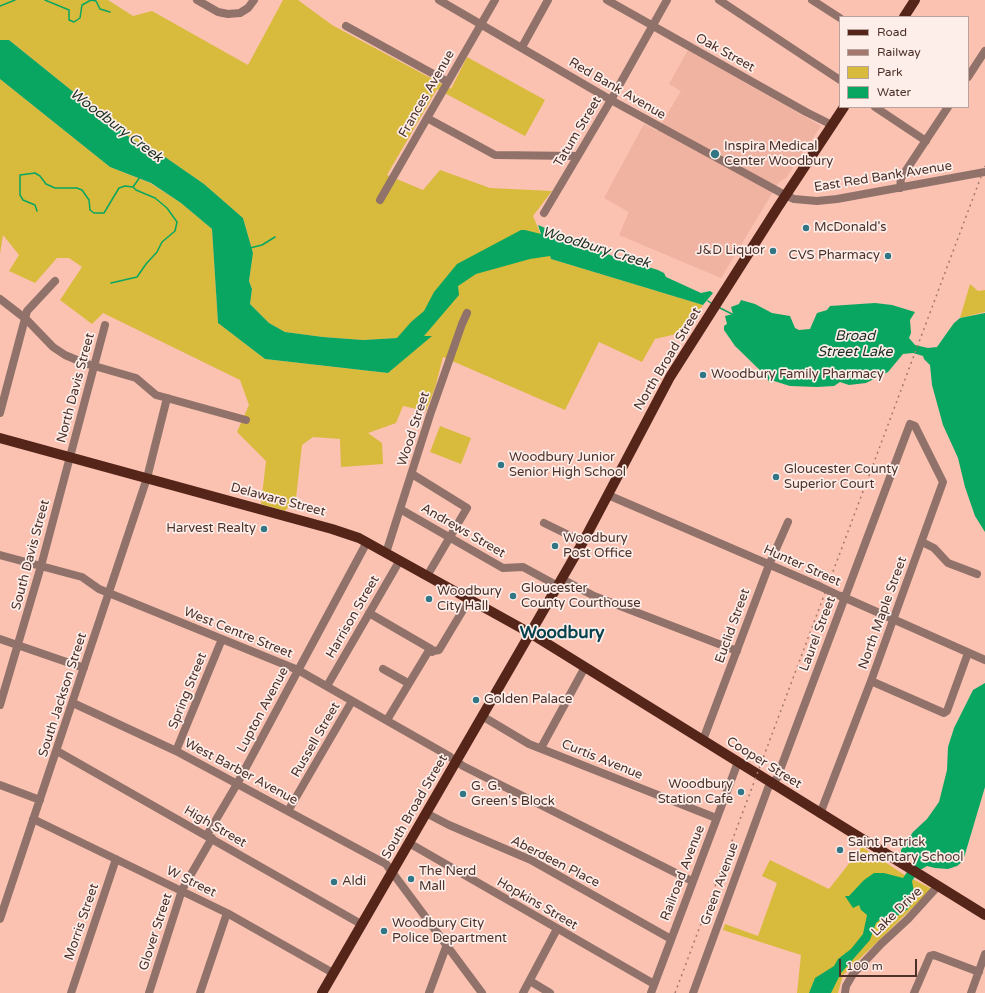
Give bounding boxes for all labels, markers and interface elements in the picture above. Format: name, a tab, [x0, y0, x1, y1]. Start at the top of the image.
legend	[839, 16, 969, 108]
text: Road	[877, 25, 907, 39]
street label: Oak Street	[693, 30, 757, 76]
text: Railway	[877, 45, 921, 59]
street label: Frances Avenue	[396, 48, 458, 140]
street label: Red Bank Avenue	[566, 55, 668, 123]
text: Park	[877, 65, 903, 79]
text: Water	[877, 85, 911, 99]
water label: Woodbury Creek	[66, 86, 166, 166]
street label: Tatum Street	[551, 94, 605, 170]
place label: Inspira Medical Center Woodbury	[724, 139, 833, 170]
marker: Inspira Medical Center Woodbury	[709, 148, 721, 160]
street label: East Red Bank Avenue	[813, 158, 953, 196]
place label: McDonald's	[814, 220, 887, 236]
marker: McDonald's	[801, 223, 811, 233]
water label: Woodbury Creek	[540, 224, 652, 272]
place label: J&D Liquor	[697, 243, 765, 259]
marker: J&D Liquor	[768, 246, 778, 256]
place label: CVS Pharmacy	[789, 248, 880, 264]
marker: CVS Pharmacy	[883, 251, 893, 261]
street label: North Broad Street	[631, 305, 705, 413]
water label: Broad Street Lake	[817, 328, 893, 360]
street label: North Davis Street	[54, 331, 98, 445]
place label: Woodbury Family Pharmacy	[711, 367, 884, 383]
marker: Woodbury Family Pharmacy	[698, 370, 708, 380]
street label: Wood Street	[395, 390, 433, 468]
place label: Woodbury Junior Senior High School	[509, 450, 626, 481]
marker: Woodbury Junior Senior High School	[496, 460, 506, 470]
place label: Gloucester County Superior Court	[784, 462, 898, 493]
marker: Gloucester County Superior Court	[771, 472, 781, 482]
street label: Delaware Street	[229, 480, 327, 520]
street label: South Davis Street	[9, 498, 53, 612]
street label: Andrews Street	[418, 501, 508, 561]
place label: Harvest Realty	[166, 521, 256, 537]
marker: Harvest Realty	[259, 524, 269, 534]
place label: Woodbury Post Office	[563, 531, 632, 562]
marker: Woodbury Post Office	[550, 541, 560, 551]
street label: Hunter Street	[761, 542, 843, 590]
street label: North Maple Street	[855, 555, 911, 671]
street label: Harrison Street	[323, 573, 383, 661]
place label: Gloucester County Courthouse	[521, 581, 641, 612]
place label: Woodbury City Hall	[437, 584, 502, 615]
street label: Euclid Street	[712, 587, 754, 665]
marker: Gloucester County Courthouse	[508, 591, 518, 601]
marker: Woodbury City Hall	[424, 594, 434, 604]
street label: Laurel Street	[797, 595, 839, 673]
street label: West Centre Street	[181, 604, 295, 662]
district label: Woodbury	[520, 624, 604, 644]
street label: South Jackson Street	[35, 631, 91, 759]
street label: Spring Street	[166, 651, 210, 731]
street label: Lupton Avenue	[234, 665, 292, 755]
place label: Golden Palace	[484, 692, 572, 708]
marker: Golden Palace	[471, 695, 481, 705]
street label: Russell Street	[288, 700, 344, 780]
street label: Cooper Street	[724, 734, 804, 792]
street label: West Barber Avenue	[182, 735, 300, 809]
street label: Curtis Avenue	[559, 737, 645, 783]
street label: South Broad Street	[379, 752, 451, 862]
place label: Woodbury Station Cafe	[658, 777, 733, 808]
place label: G. G. Green's Block	[471, 779, 555, 810]
marker: Woodbury Station Cafe	[736, 787, 746, 797]
marker: G. G. Green's Block	[458, 789, 468, 799]
street label: High Street	[181, 803, 249, 851]
street label: Railroad Avenue	[658, 823, 708, 923]
street label: Aberdeen Place	[508, 833, 602, 891]
place label: Saint Patrick Elementary School	[848, 835, 963, 866]
street label: Green Avenue	[698, 840, 742, 928]
marker: Saint Patrick Elementary School	[835, 845, 845, 855]
street label: W Street	[163, 863, 219, 901]
place label: The Nerd Mall	[419, 864, 476, 895]
place label: Aldi	[342, 874, 366, 890]
marker: The Nerd Mall	[406, 874, 416, 884]
street label: Hopkins Street	[494, 875, 580, 933]
marker: Aldi	[329, 877, 339, 887]
street label: Morris Street	[62, 882, 102, 962]
street label: Lake Drive	[868, 884, 926, 940]
street label: Glover Street	[136, 891, 176, 973]
place label: Woodbury City Police Department	[392, 916, 507, 947]
marker: Woodbury City Police Department	[379, 926, 389, 936]
scale bar	[841, 951, 919, 977]
text: 100 m	[846, 959, 883, 973]

